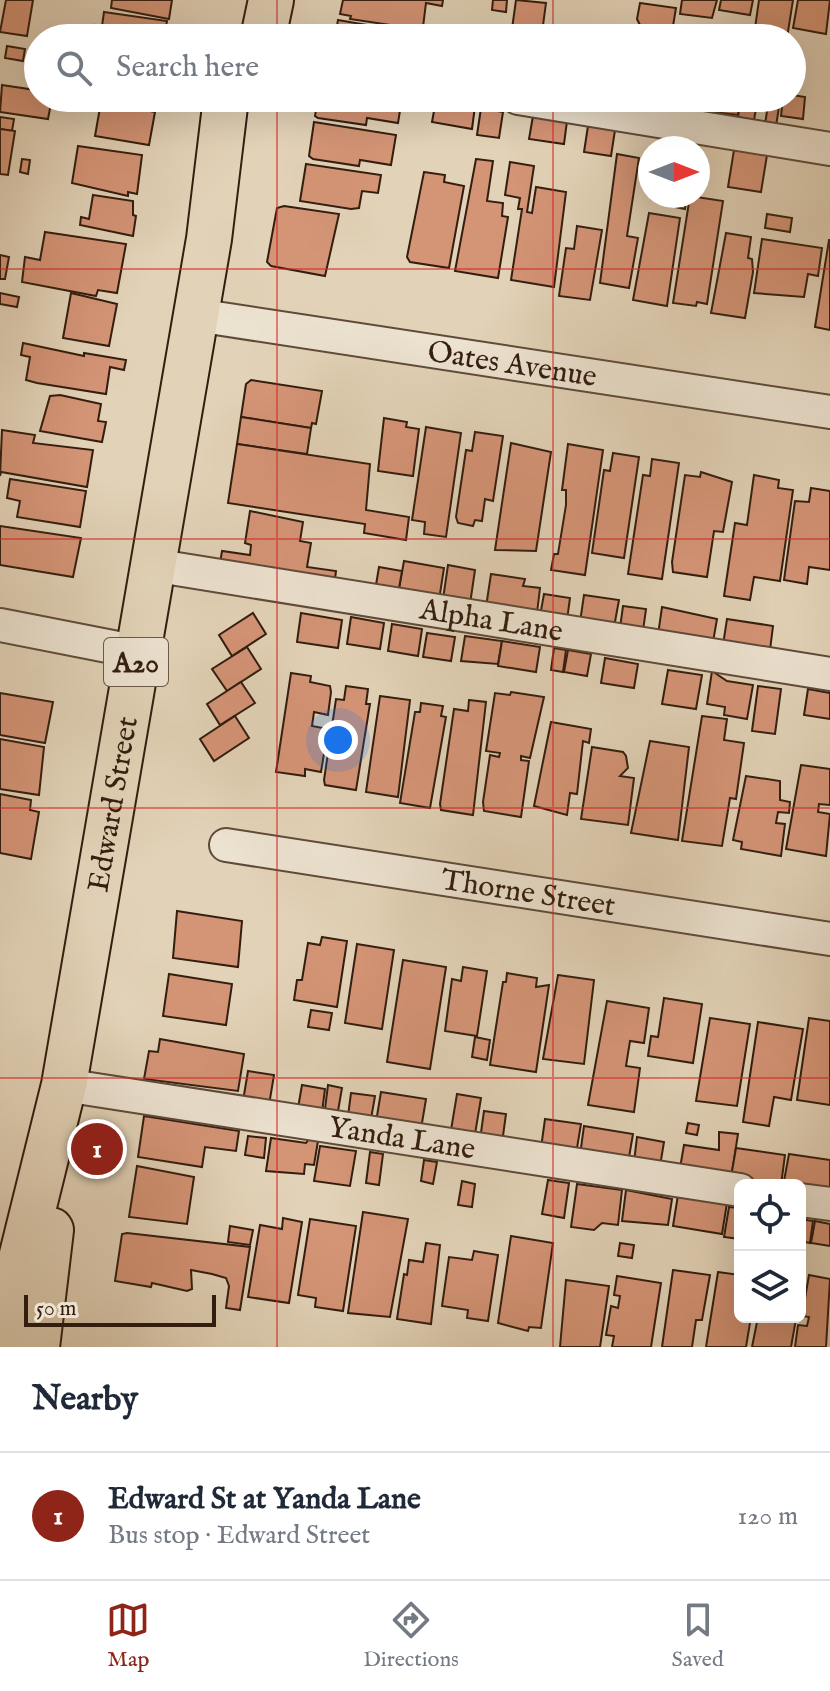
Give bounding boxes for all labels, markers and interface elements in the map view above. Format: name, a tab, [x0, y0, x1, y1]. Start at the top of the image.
search box	[24, 24, 806, 112]
icon: search	[52, 46, 96, 90]
text: Search here	[116, 49, 259, 87]
north arrow	[638, 136, 710, 208]
street label: Oates Avenue	[425, 334, 599, 397]
street label: Alpha Lane	[416, 591, 566, 652]
road number: A20	[104, 638, 168, 686]
street label: Edward Street	[80, 714, 148, 895]
your location	[318, 720, 358, 760]
street label: Thorne Street	[438, 862, 618, 926]
street label: Yanda Lane	[326, 1109, 478, 1170]
pin: 1	[71, 1119, 123, 1179]
map controls	[734, 1179, 806, 1323]
button: locate	[734, 1179, 806, 1251]
button: layers	[734, 1251, 806, 1323]
scale bar	[24, 1291, 216, 1327]
text: 50 m	[36, 1295, 77, 1323]
text: Nearby	[32, 1378, 138, 1421]
text: Edward St at Yanda Lane	[108, 1481, 421, 1519]
text: 1	[53, 1500, 63, 1533]
text: 120 m	[738, 1500, 798, 1533]
text: Bus stop · Edward Street	[108, 1519, 370, 1552]
tab: Map	[106, 1598, 150, 1674]
tab: Directions	[363, 1598, 459, 1674]
tab: Saved	[672, 1598, 724, 1674]

